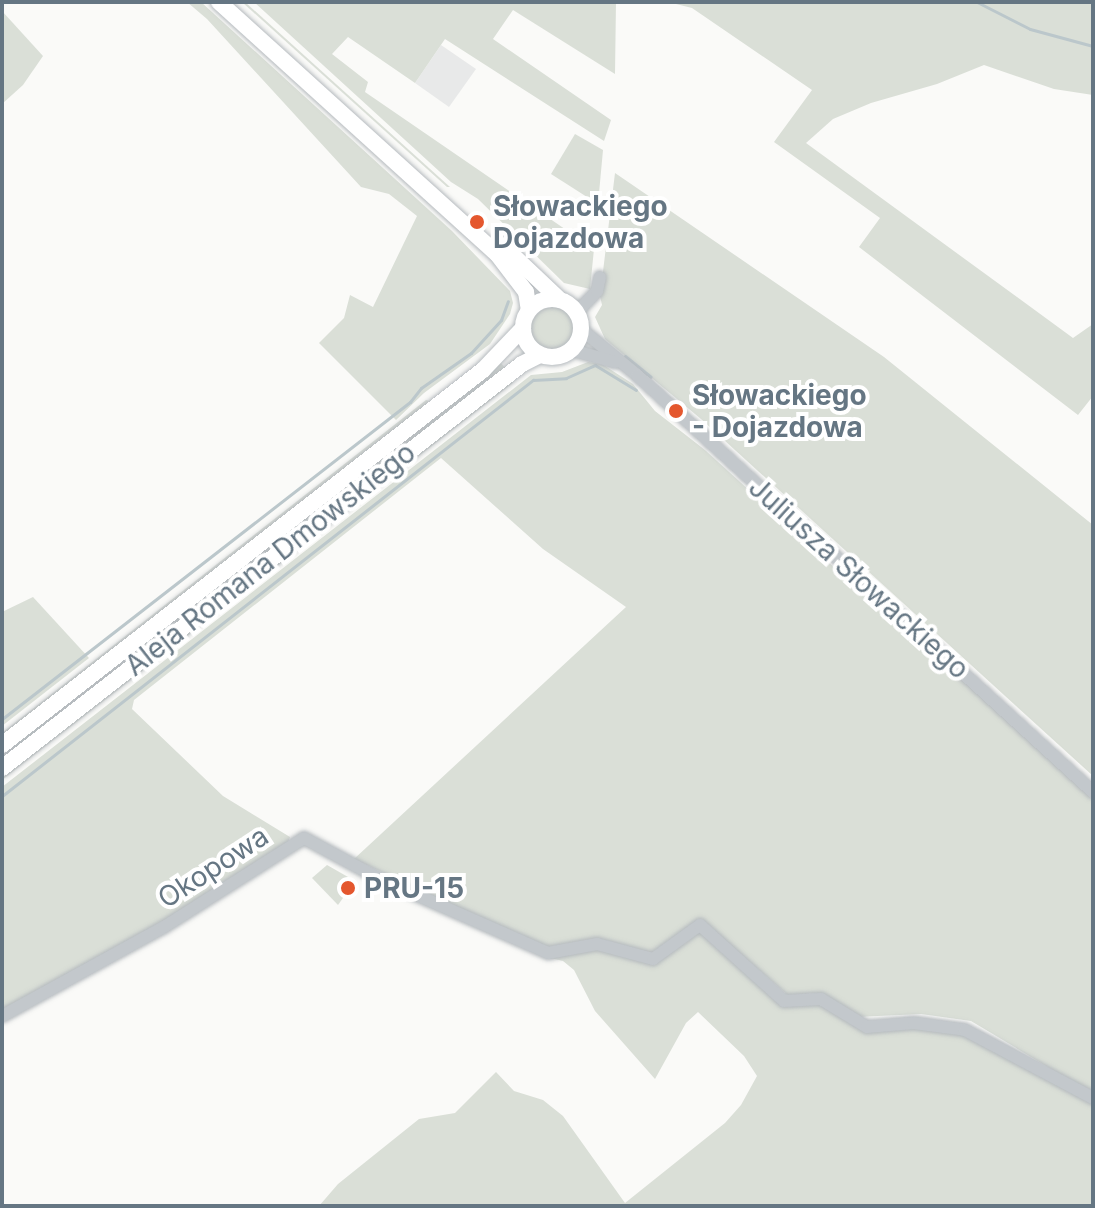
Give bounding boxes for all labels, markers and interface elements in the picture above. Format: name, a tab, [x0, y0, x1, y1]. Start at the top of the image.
place label: Słowackiego Dojazdowa	[493, 189, 668, 255]
marker: Słowackiego Dojazdowa	[468, 213, 486, 231]
place label: Słowackiego - Dojazdowa	[692, 378, 867, 444]
marker: Słowackiego - Dojazdowa	[667, 402, 685, 420]
street label: Aleja Romana Dmowskiego	[118, 435, 422, 683]
street label: Juliusza Słowackiego	[742, 470, 976, 686]
street label: Okopowa	[151, 819, 275, 915]
place label: PRU-15	[364, 871, 464, 905]
marker: PRU-15	[339, 879, 357, 897]

